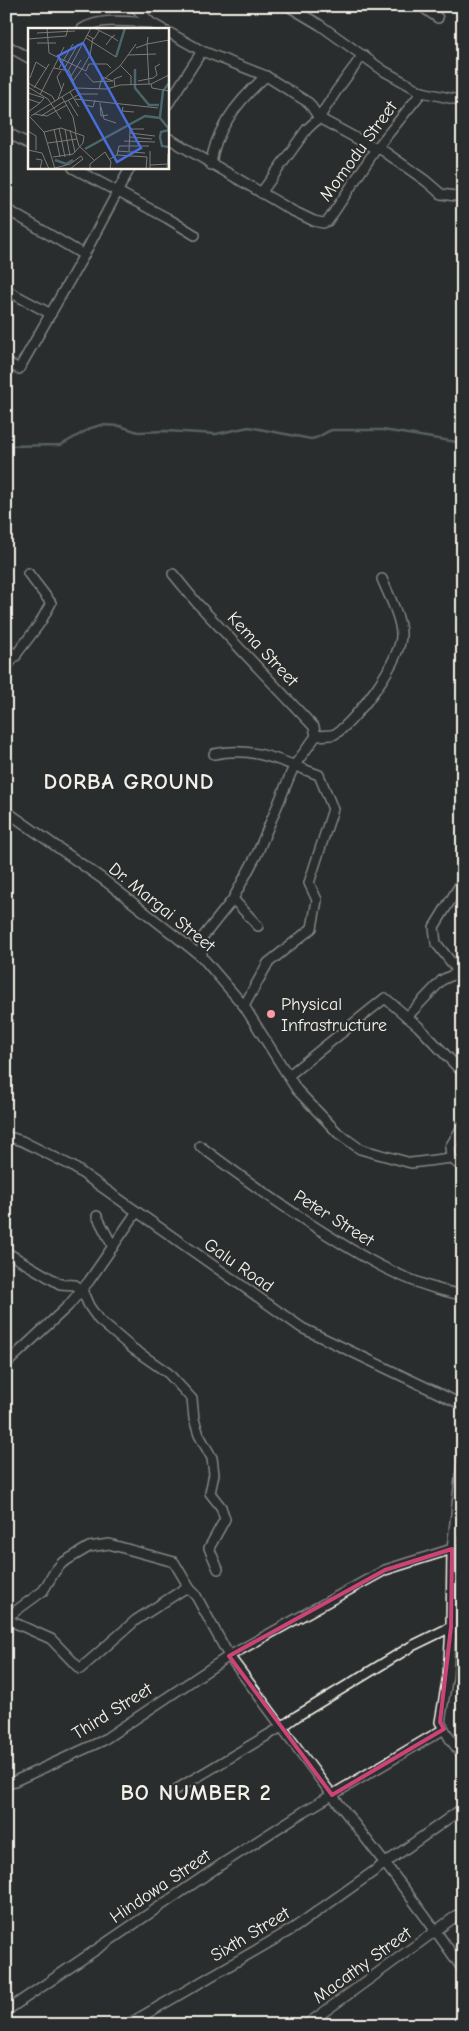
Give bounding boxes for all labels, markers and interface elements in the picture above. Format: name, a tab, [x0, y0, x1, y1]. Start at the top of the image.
inset map	[28, 28, 169, 169]
street label: Momodu Street	[315, 96, 402, 206]
street label: Kema Street	[223, 608, 303, 692]
district label: DORBA GROUND	[43, 769, 215, 795]
street label: Dr. Margai Street	[104, 858, 220, 957]
place label: Physical Infrastructure	[281, 994, 387, 1036]
marker: Physical Infrastructure	[265, 1008, 277, 1020]
street label: Peter Street	[290, 1186, 378, 1252]
street label: Galu Road	[200, 1234, 278, 1297]
street label: Third Street	[68, 1678, 157, 1744]
district label: BO NUMBER 2	[120, 1780, 272, 1806]
street label: Hindowa Street	[106, 1845, 215, 1928]
street label: Sixth Street	[207, 1902, 294, 1966]
street label: Macathy Street	[309, 1922, 416, 2008]

